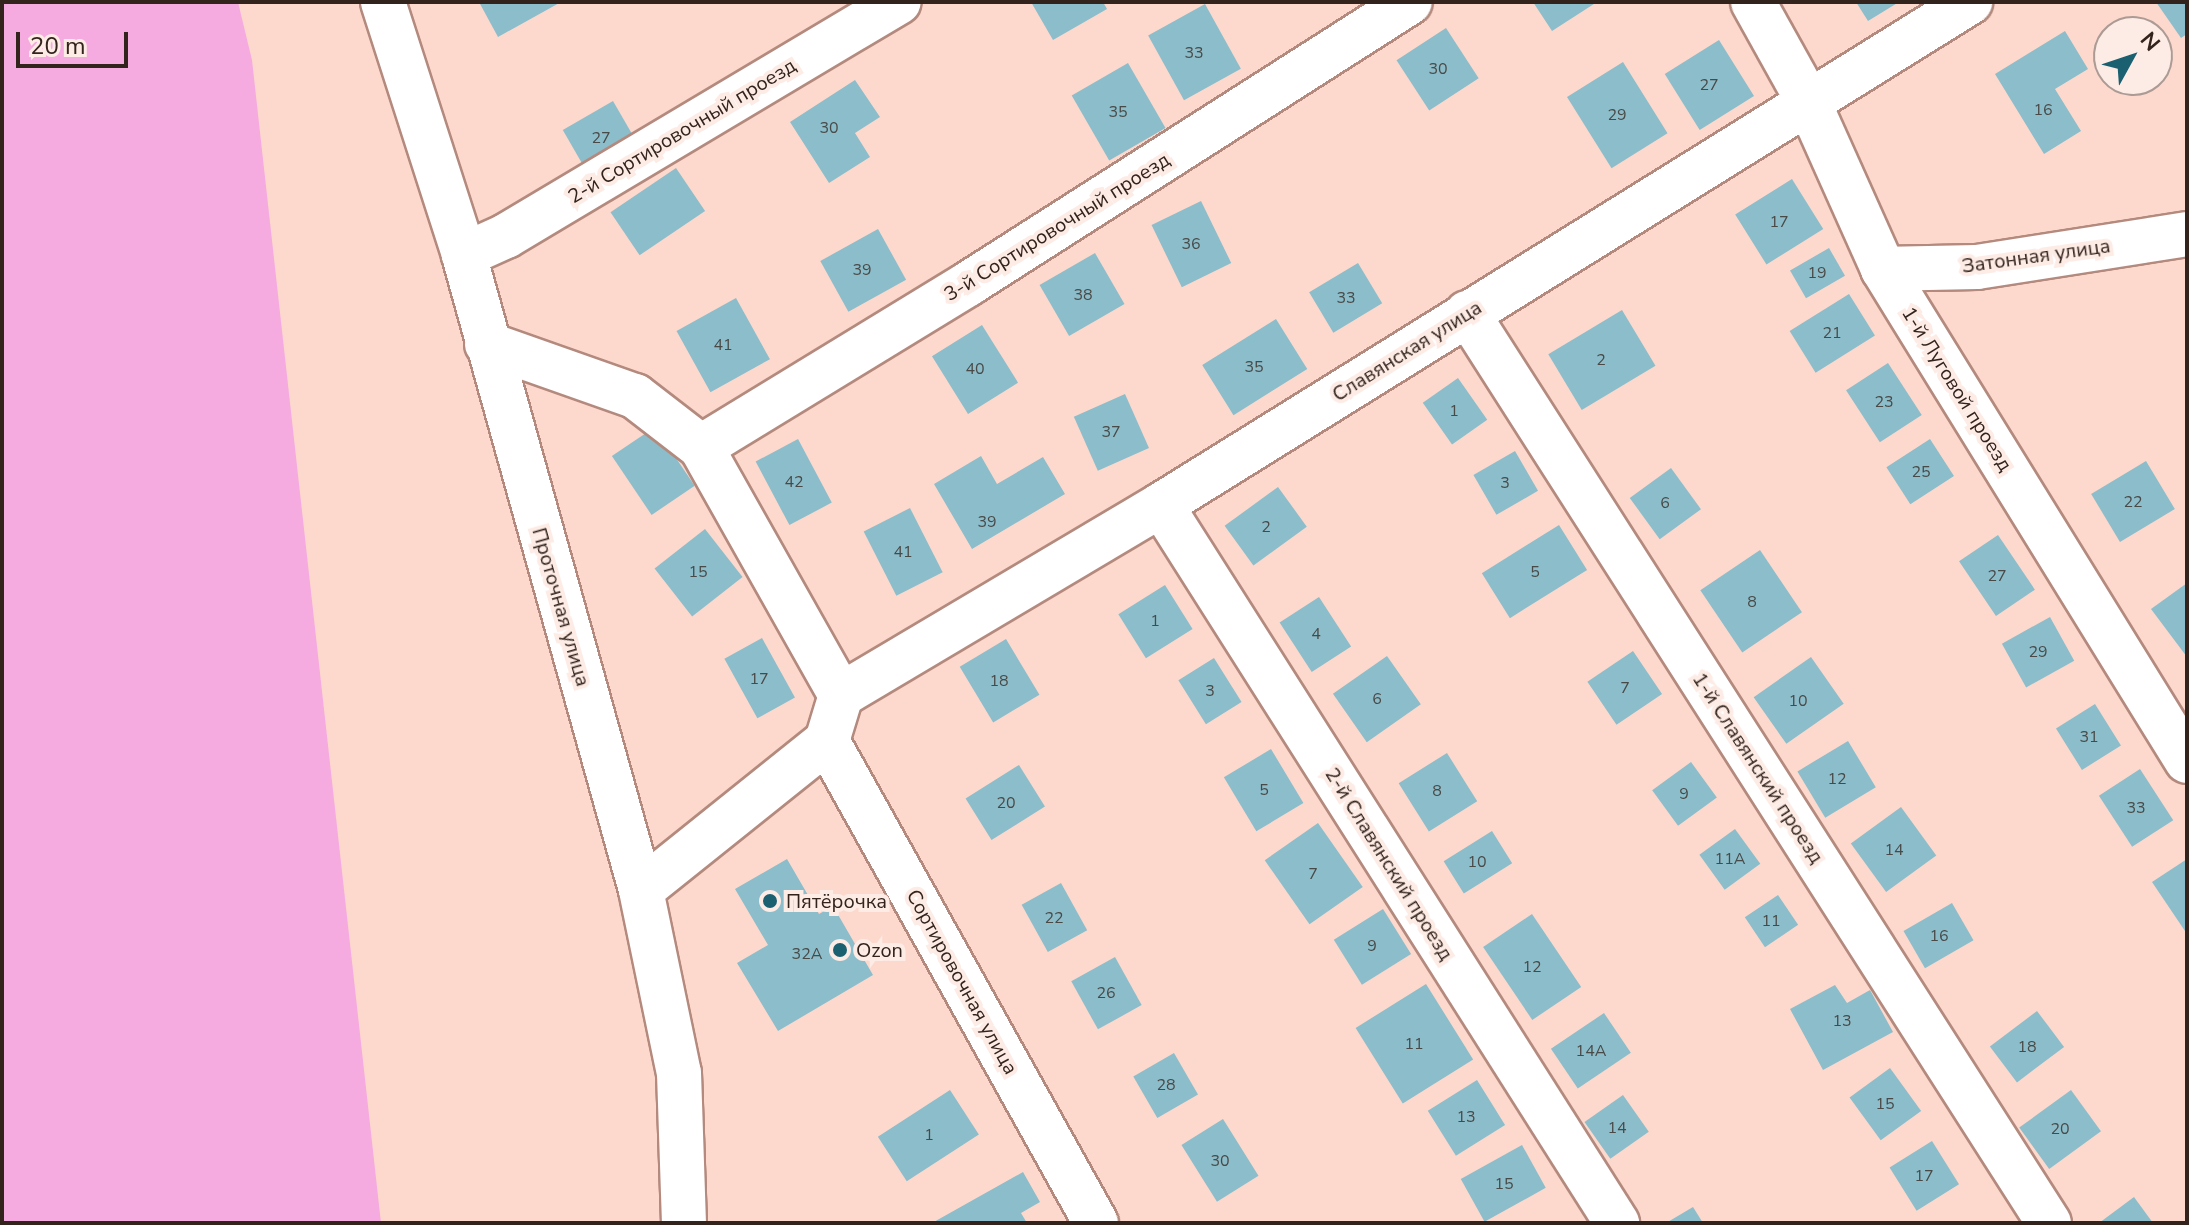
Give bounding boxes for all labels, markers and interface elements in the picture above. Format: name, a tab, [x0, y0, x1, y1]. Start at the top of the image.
scale bar	[20, 16, 132, 66]
north arrow	[2093, 16, 2173, 96]
text: N	[2133, 26, 2167, 58]
text: 20 m	[30, 30, 86, 62]
house number: 33	[1184, 43, 1204, 63]
street label: 2-й Сортировочный проезд	[564, 53, 800, 209]
house number: 30	[1428, 59, 1448, 79]
house number: 27	[1699, 75, 1719, 95]
house number: 16	[2033, 100, 2053, 120]
house number: 35	[1108, 102, 1128, 122]
house number: 29	[1607, 105, 1627, 125]
house number: 30	[819, 118, 839, 138]
house number: 27	[591, 128, 611, 148]
street label: 3-й Сортировочный проезд	[940, 148, 1174, 306]
house number: 17	[1769, 212, 1789, 232]
house number: 36	[1181, 234, 1201, 254]
street label: Затонная улица	[1960, 234, 2112, 278]
house number: 39	[852, 260, 872, 280]
house number: 19	[1807, 263, 1827, 283]
house number: 38	[1073, 285, 1093, 305]
house number: 33	[1336, 288, 1356, 308]
street label: Славянская улица	[1328, 295, 1486, 407]
street label: 1-й Луговой проезд	[1897, 302, 2017, 476]
house number: 21	[1822, 323, 1842, 343]
house number: 41	[713, 335, 733, 355]
house number: 2	[1596, 350, 1606, 370]
house number: 35	[1244, 357, 1264, 377]
house number: 40	[965, 359, 985, 379]
house number: 23	[1874, 392, 1894, 412]
house number: 1	[1449, 401, 1459, 421]
house number: 37	[1101, 422, 1121, 442]
house number: 25	[1911, 462, 1931, 482]
house number: 42	[784, 472, 804, 492]
house number: 3	[1500, 473, 1510, 493]
house number: 22	[2123, 492, 2143, 512]
house number: 6	[1660, 493, 1670, 513]
house number: 39	[977, 512, 997, 532]
house number: 2	[1261, 517, 1271, 537]
street label: Проточная улица	[527, 525, 595, 689]
house number: 41	[893, 542, 913, 562]
house number: 15	[688, 562, 708, 582]
house number: 5	[1530, 562, 1540, 582]
house number: 27	[1987, 566, 2007, 586]
house number: 8	[1747, 592, 1757, 612]
house number: 1	[1150, 611, 1160, 631]
house number: 4	[1311, 624, 1321, 644]
house number: 29	[2028, 642, 2048, 662]
street label: 1-й Славянский проезд	[1687, 668, 1829, 868]
house number: 17	[749, 669, 769, 689]
house number: 18	[989, 671, 1009, 691]
house number: 7	[1620, 678, 1630, 698]
house number: 3	[1205, 681, 1215, 701]
house number: 6	[1372, 689, 1382, 709]
house number: 10	[1788, 691, 1808, 711]
house number: 31	[2079, 727, 2099, 747]
street label: 2-й Славянский проезд	[1320, 763, 1458, 965]
house number: 12	[1827, 769, 1847, 789]
house number: 5	[1259, 780, 1269, 800]
house number: 8	[1432, 781, 1442, 801]
house number: 9	[1679, 784, 1689, 804]
house number: 20	[996, 793, 1016, 813]
house number: 33	[2126, 798, 2146, 818]
house number: 14	[1884, 840, 1904, 860]
house number: 11А	[1715, 849, 1745, 869]
house number: 10	[1467, 852, 1487, 872]
house number: 7	[1308, 864, 1318, 884]
street label: Сортировочная улица	[901, 885, 1023, 1079]
place label: Пятёрочка	[786, 889, 887, 913]
marker: Пятёрочка	[761, 892, 779, 910]
house number: 22	[1044, 908, 1064, 928]
house number: 11	[1761, 911, 1781, 931]
house number: 16	[1929, 926, 1949, 946]
house number: 9	[1367, 936, 1377, 956]
place label: Ozon	[856, 938, 903, 962]
marker: Ozon	[831, 941, 849, 959]
house number: 32А	[792, 944, 822, 964]
house number: 12	[1522, 957, 1542, 977]
house number: 26	[1096, 983, 1116, 1003]
house number: 13	[1832, 1011, 1852, 1031]
house number: 11	[1404, 1034, 1424, 1054]
house number: 18	[2017, 1037, 2037, 1057]
house number: 14А	[1576, 1041, 1606, 1061]
house number: 28	[1156, 1075, 1176, 1095]
house number: 15	[1875, 1094, 1895, 1114]
house number: 13	[1456, 1107, 1476, 1127]
house number: 14	[1607, 1118, 1627, 1138]
house number: 20	[2050, 1119, 2070, 1139]
house number: 1	[924, 1125, 934, 1145]
house number: 30	[1210, 1151, 1230, 1171]
house number: 17	[1914, 1166, 1934, 1186]
house number: 15	[1494, 1174, 1514, 1194]

